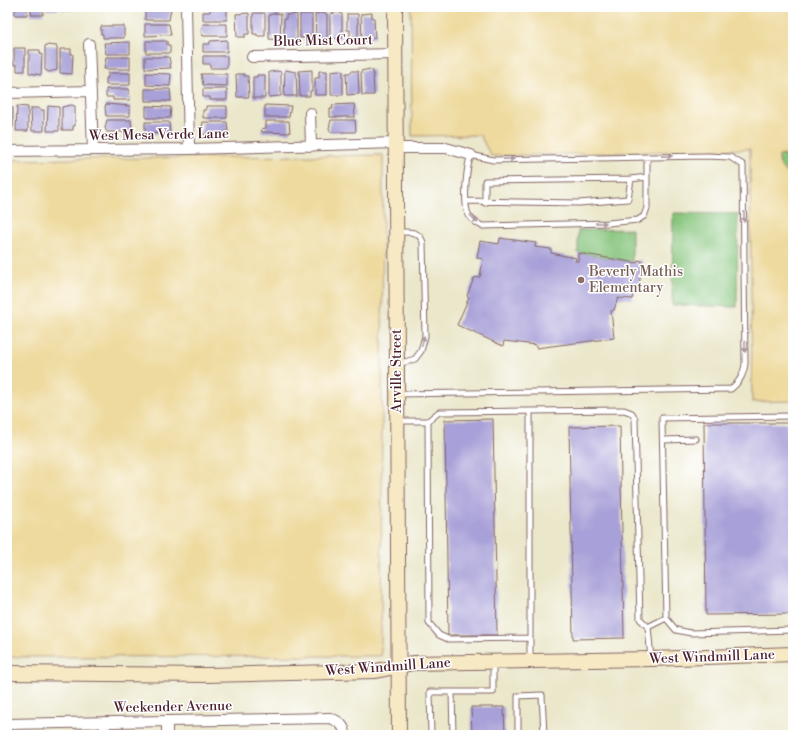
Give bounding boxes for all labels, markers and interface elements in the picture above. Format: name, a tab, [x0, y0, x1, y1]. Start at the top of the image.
street label: Blue Mist Court	[272, 31, 373, 51]
street label: West Mesa Verde Lane	[88, 125, 229, 145]
one-way arrow	[661, 153, 673, 160]
one-way arrow	[503, 156, 516, 162]
one-way arrow	[741, 211, 747, 224]
one-way arrow	[469, 214, 479, 224]
one-way arrow	[595, 220, 608, 226]
place label: Beverly Mathis Elementary	[588, 263, 683, 297]
marker: Beverly Mathis Elementary	[576, 275, 586, 285]
street label: Arville Street	[388, 329, 406, 414]
one-way arrow	[421, 335, 427, 347]
one-way arrow	[742, 341, 748, 354]
street label: West Windmill Lane	[648, 646, 775, 668]
street label: West Windmill Lane	[324, 654, 451, 680]
street label: Weekender Avenue	[113, 697, 232, 717]

